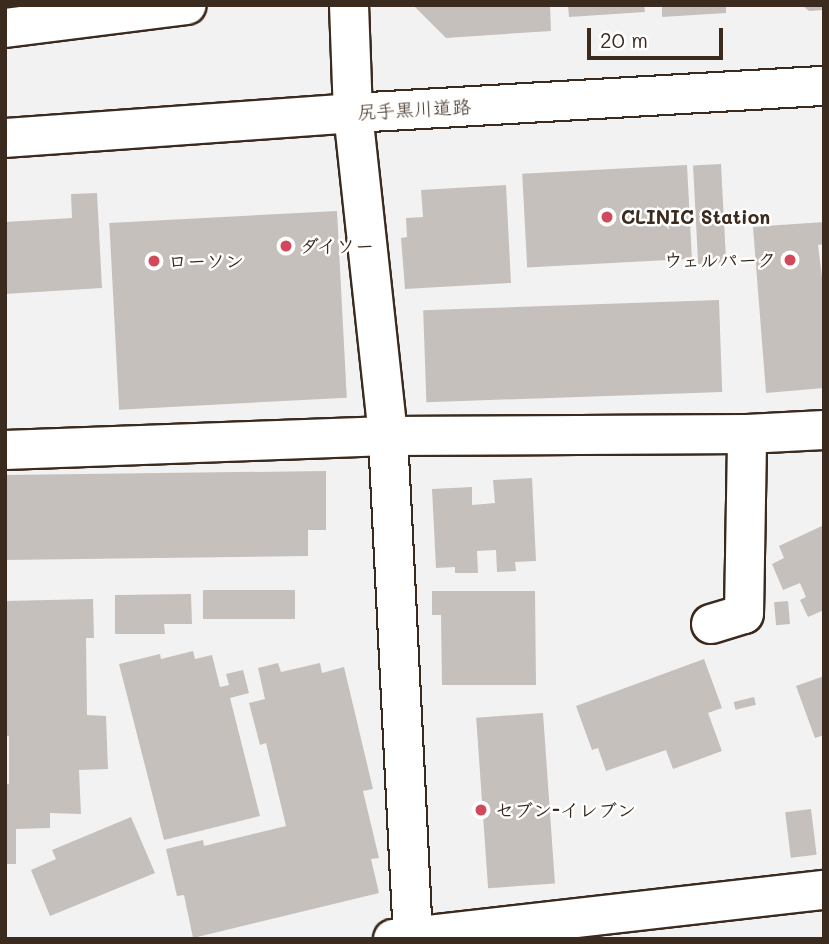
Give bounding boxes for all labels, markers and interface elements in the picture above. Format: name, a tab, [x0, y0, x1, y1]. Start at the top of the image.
scale bar	[591, 14, 728, 58]
text: 20 m	[600, 26, 648, 53]
street label: 尻手黒川道路	[356, 95, 472, 123]
place label: CLINIC Station	[621, 206, 770, 228]
marker: CLINIC Station	[599, 209, 615, 225]
place label: ダイソー	[300, 235, 376, 257]
marker: ダイソー	[278, 238, 294, 254]
place label: ウェルパーク	[662, 249, 776, 271]
place label: ローソン	[168, 250, 244, 272]
marker: ウェルパーク	[782, 252, 798, 268]
marker: ローソン	[146, 253, 162, 269]
place label: セブン-イレブン	[495, 799, 636, 821]
marker: セブン-イレブン	[473, 802, 489, 818]

